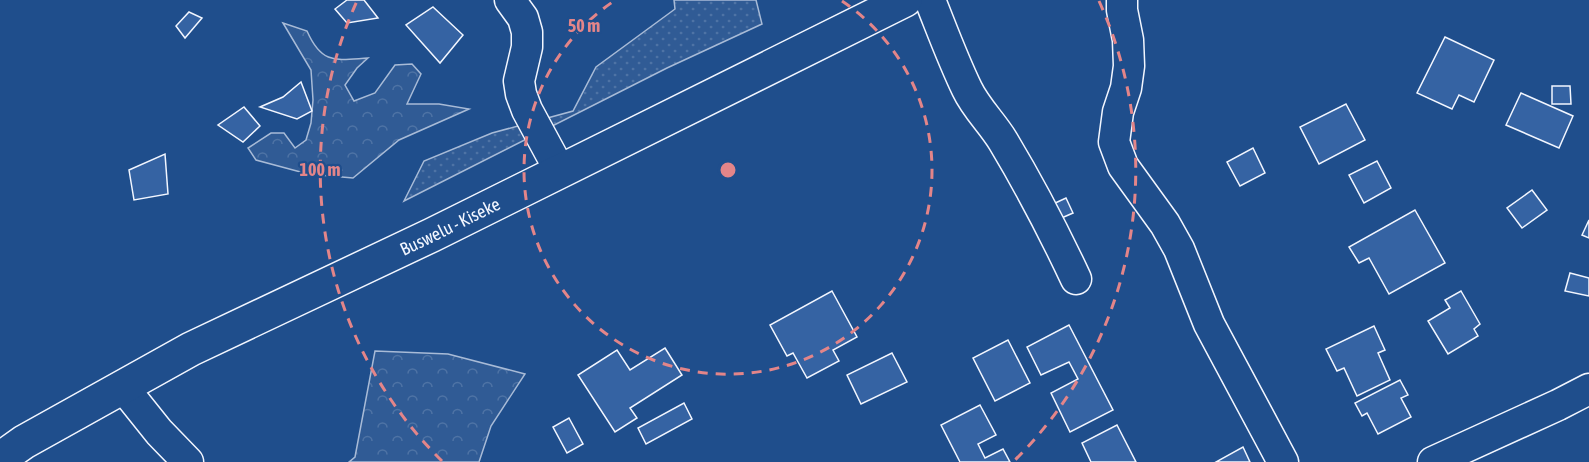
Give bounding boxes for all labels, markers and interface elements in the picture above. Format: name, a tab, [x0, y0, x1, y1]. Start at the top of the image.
text: 50 m	[568, 15, 600, 36]
text: 100 m	[300, 159, 340, 180]
centre of rings	[718, 160, 738, 180]
street label: Buswelu - Kiseke	[396, 193, 503, 259]

